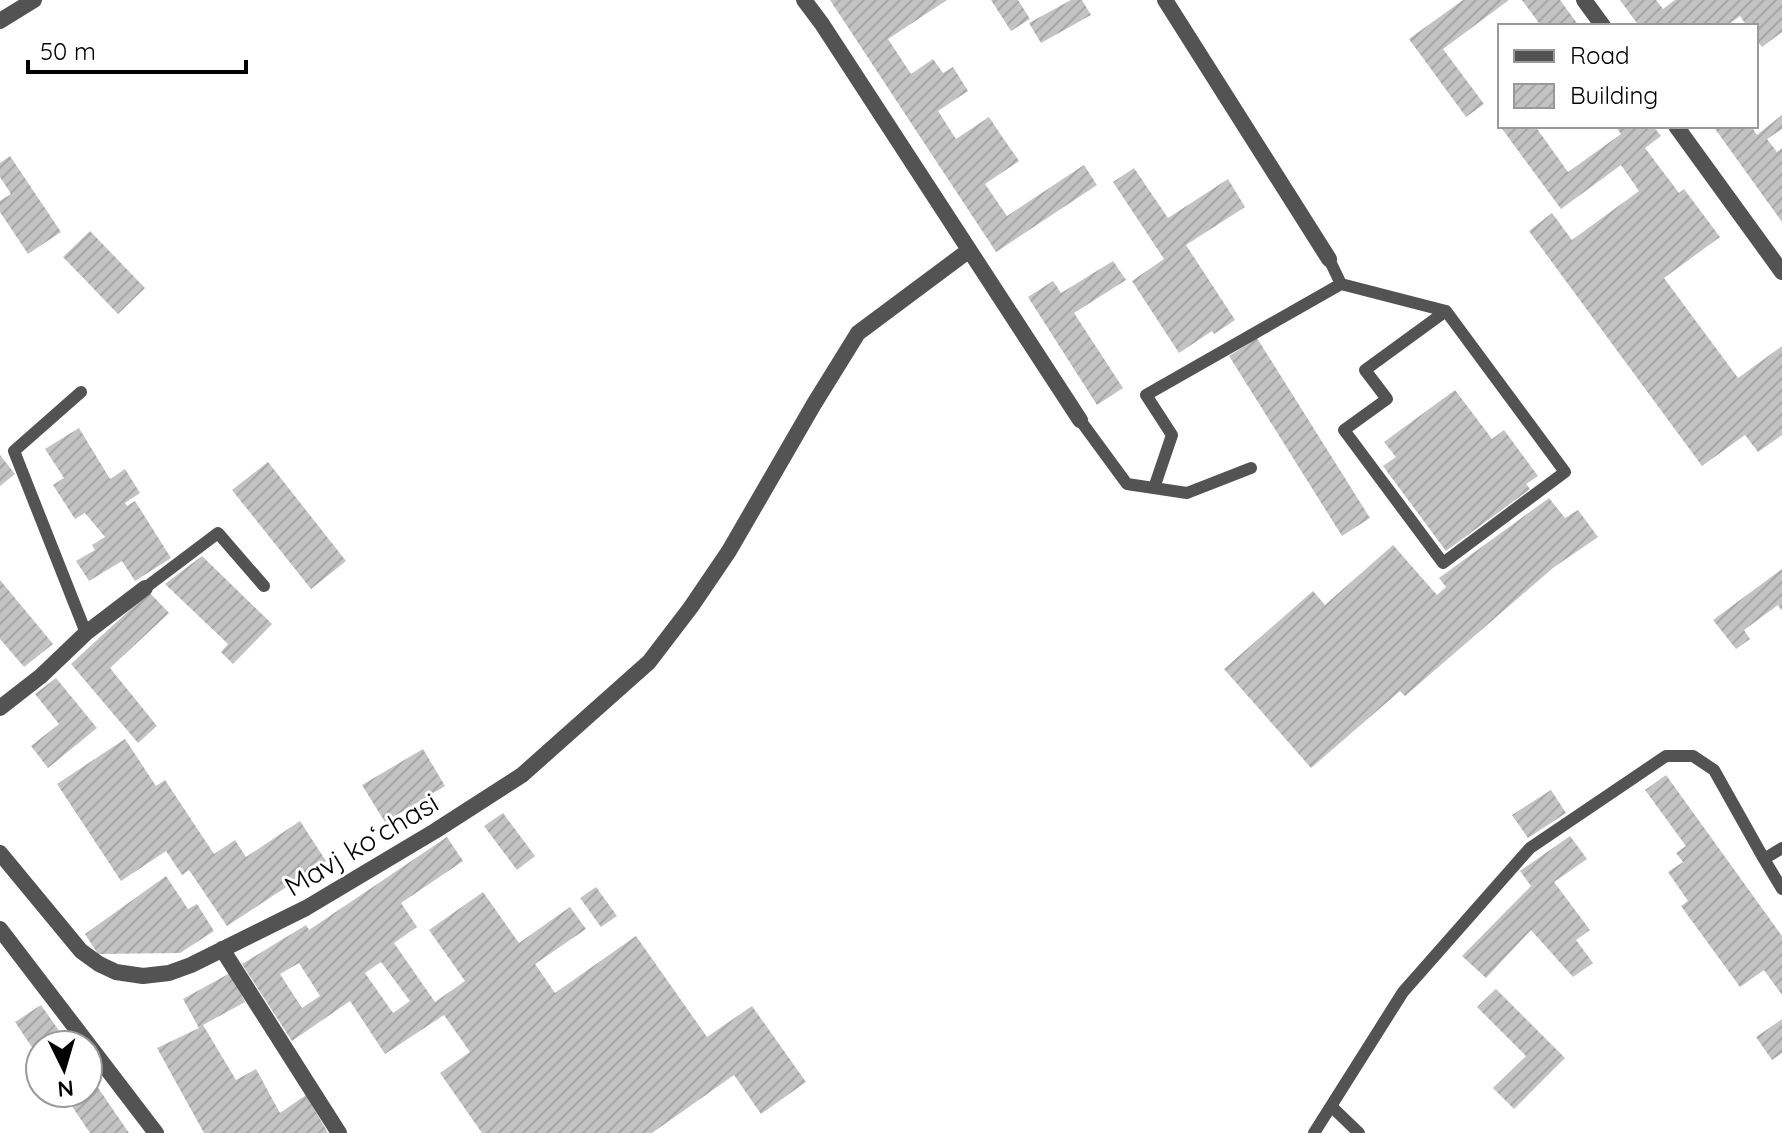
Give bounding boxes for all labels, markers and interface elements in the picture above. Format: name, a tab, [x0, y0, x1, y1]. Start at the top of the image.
scale bar	[28, 24, 246, 74]
legend	[1498, 24, 1758, 128]
text: 50 m	[40, 36, 96, 66]
text: Road	[1570, 40, 1630, 70]
text: Building	[1570, 80, 1658, 110]
street label: Mavj koʻchasi	[278, 784, 444, 904]
north arrow	[24, 1029, 104, 1109]
text: N	[56, 1074, 75, 1104]

